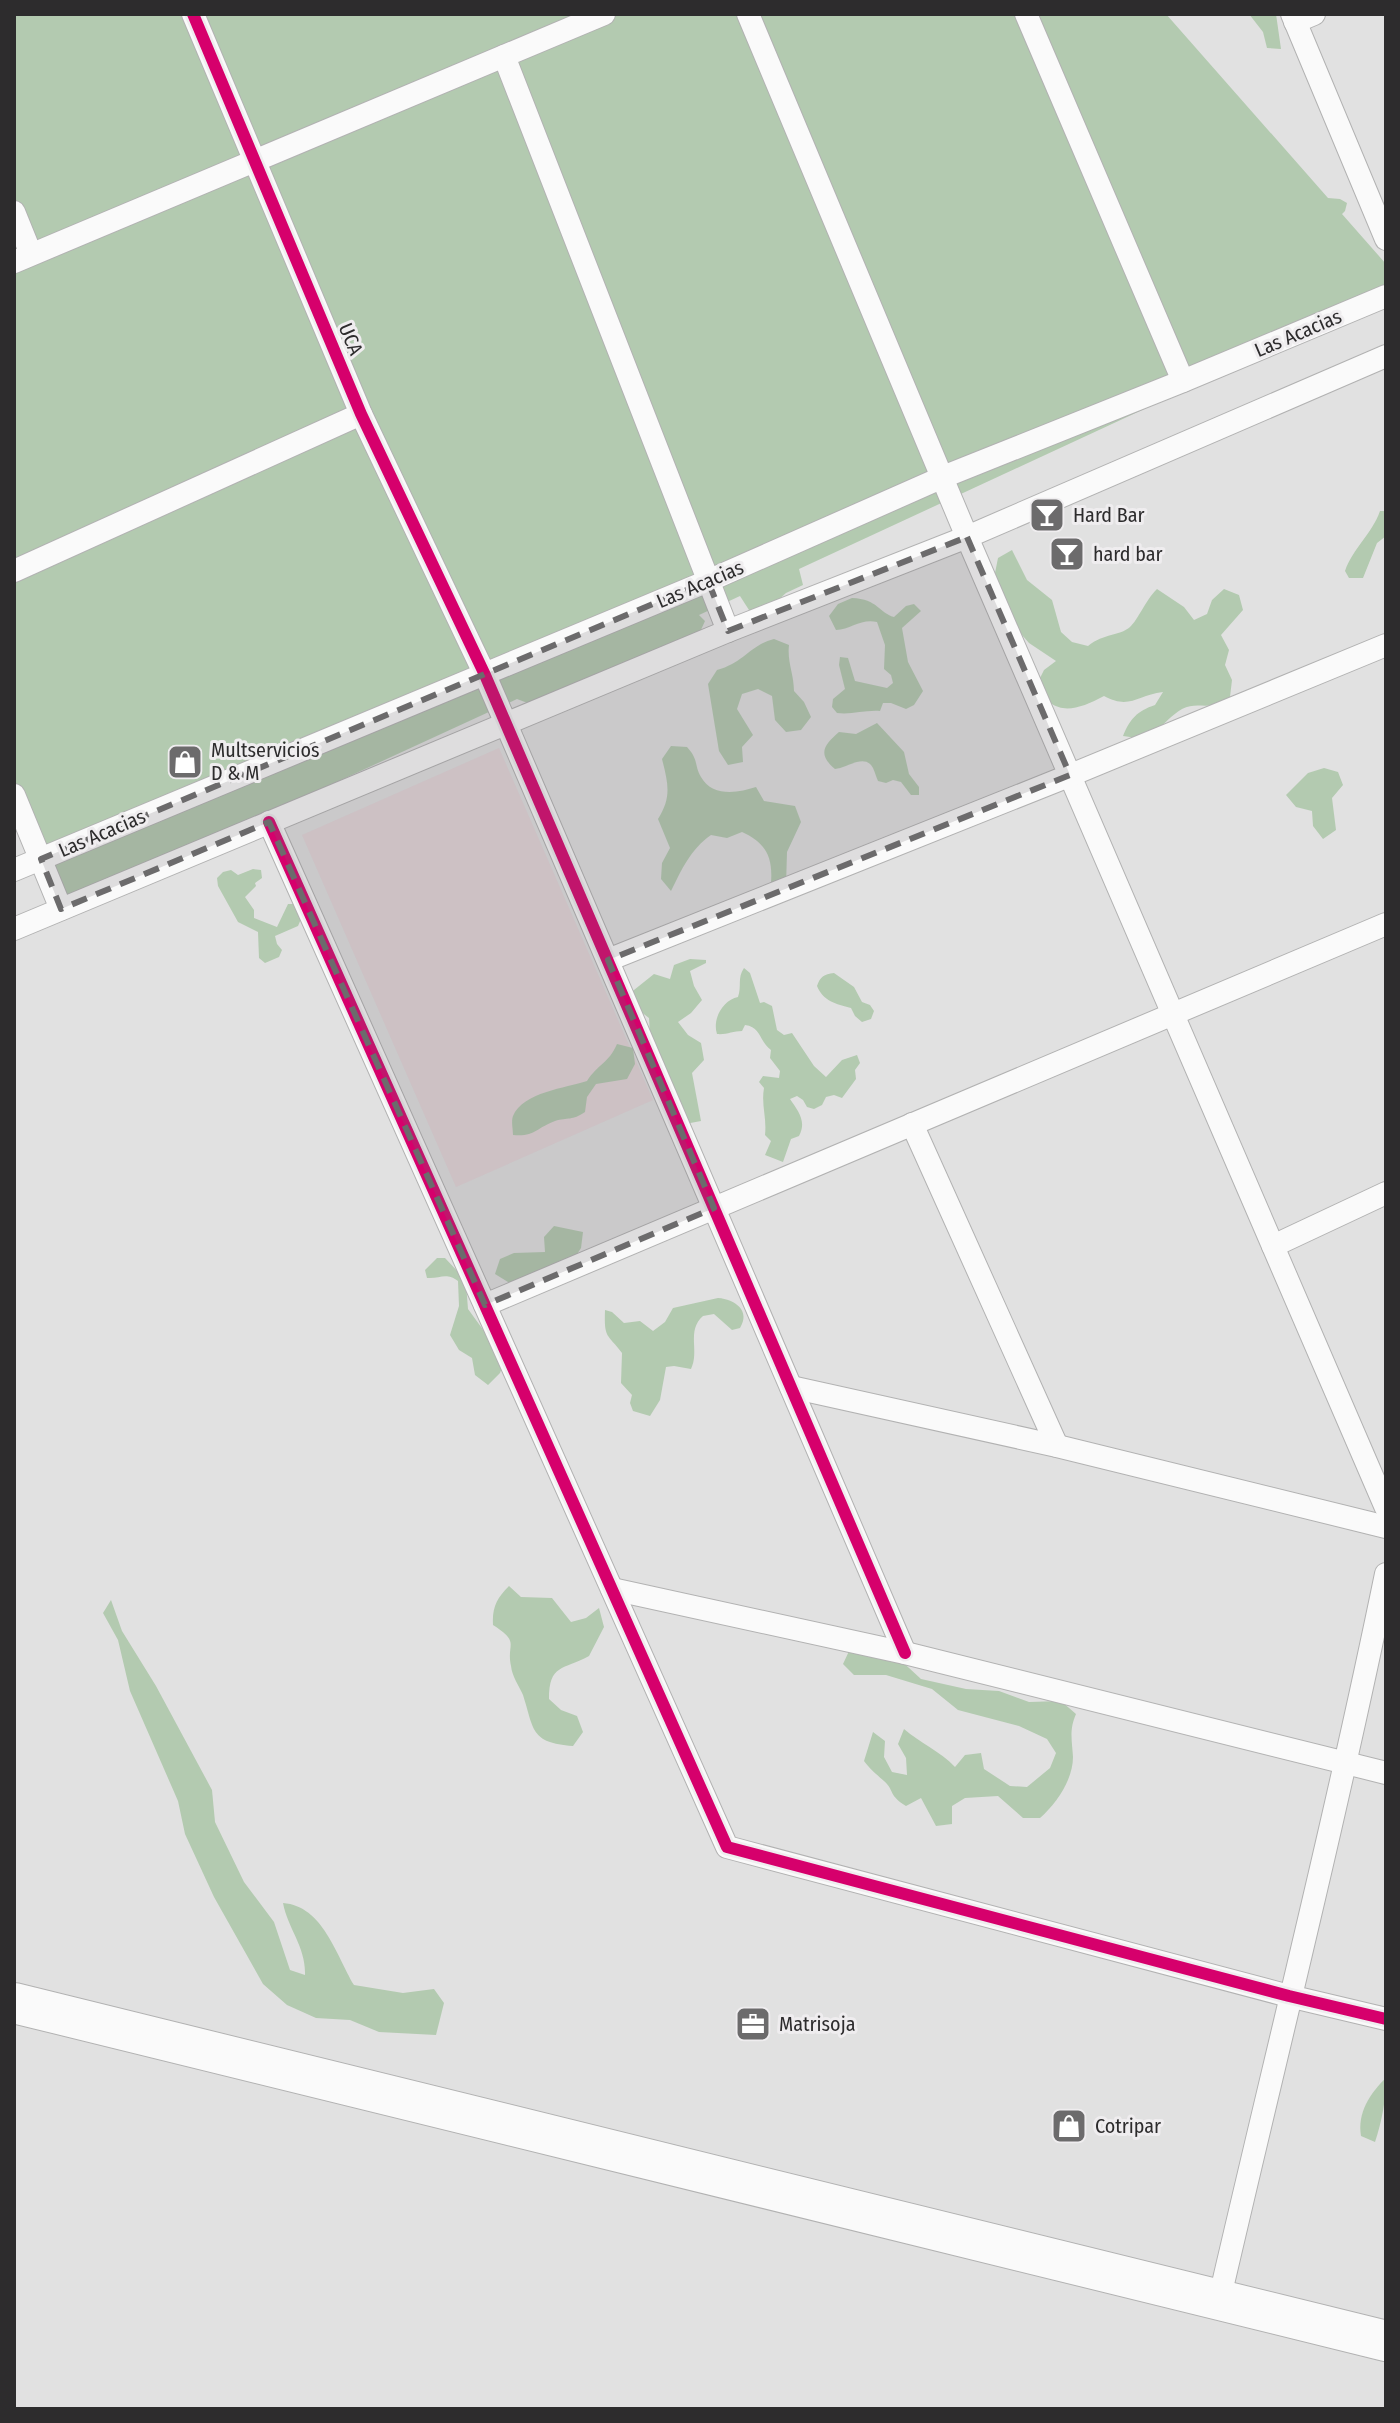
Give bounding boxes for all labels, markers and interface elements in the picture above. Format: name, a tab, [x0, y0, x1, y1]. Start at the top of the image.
street label: Las Acacias	[1251, 304, 1345, 362]
street label: UCA	[334, 319, 369, 359]
bar icon: Hard Bar	[1028, 496, 1066, 534]
place label: Hard Bar	[1073, 503, 1145, 527]
bar icon: hard bar	[1048, 535, 1086, 573]
place label: hard bar	[1093, 542, 1162, 566]
street label: Las Acacias	[653, 555, 747, 613]
place label: Multservicios D & M	[211, 738, 320, 785]
shop icon: Multservicios D & M	[166, 743, 204, 781]
street label: Las Acacias	[55, 804, 149, 862]
office icon: Matrisoja	[734, 2005, 772, 2043]
place label: Matrisoja	[779, 2012, 855, 2036]
shop icon: Cotripar	[1050, 2107, 1088, 2145]
place label: Cotripar	[1095, 2114, 1161, 2138]

